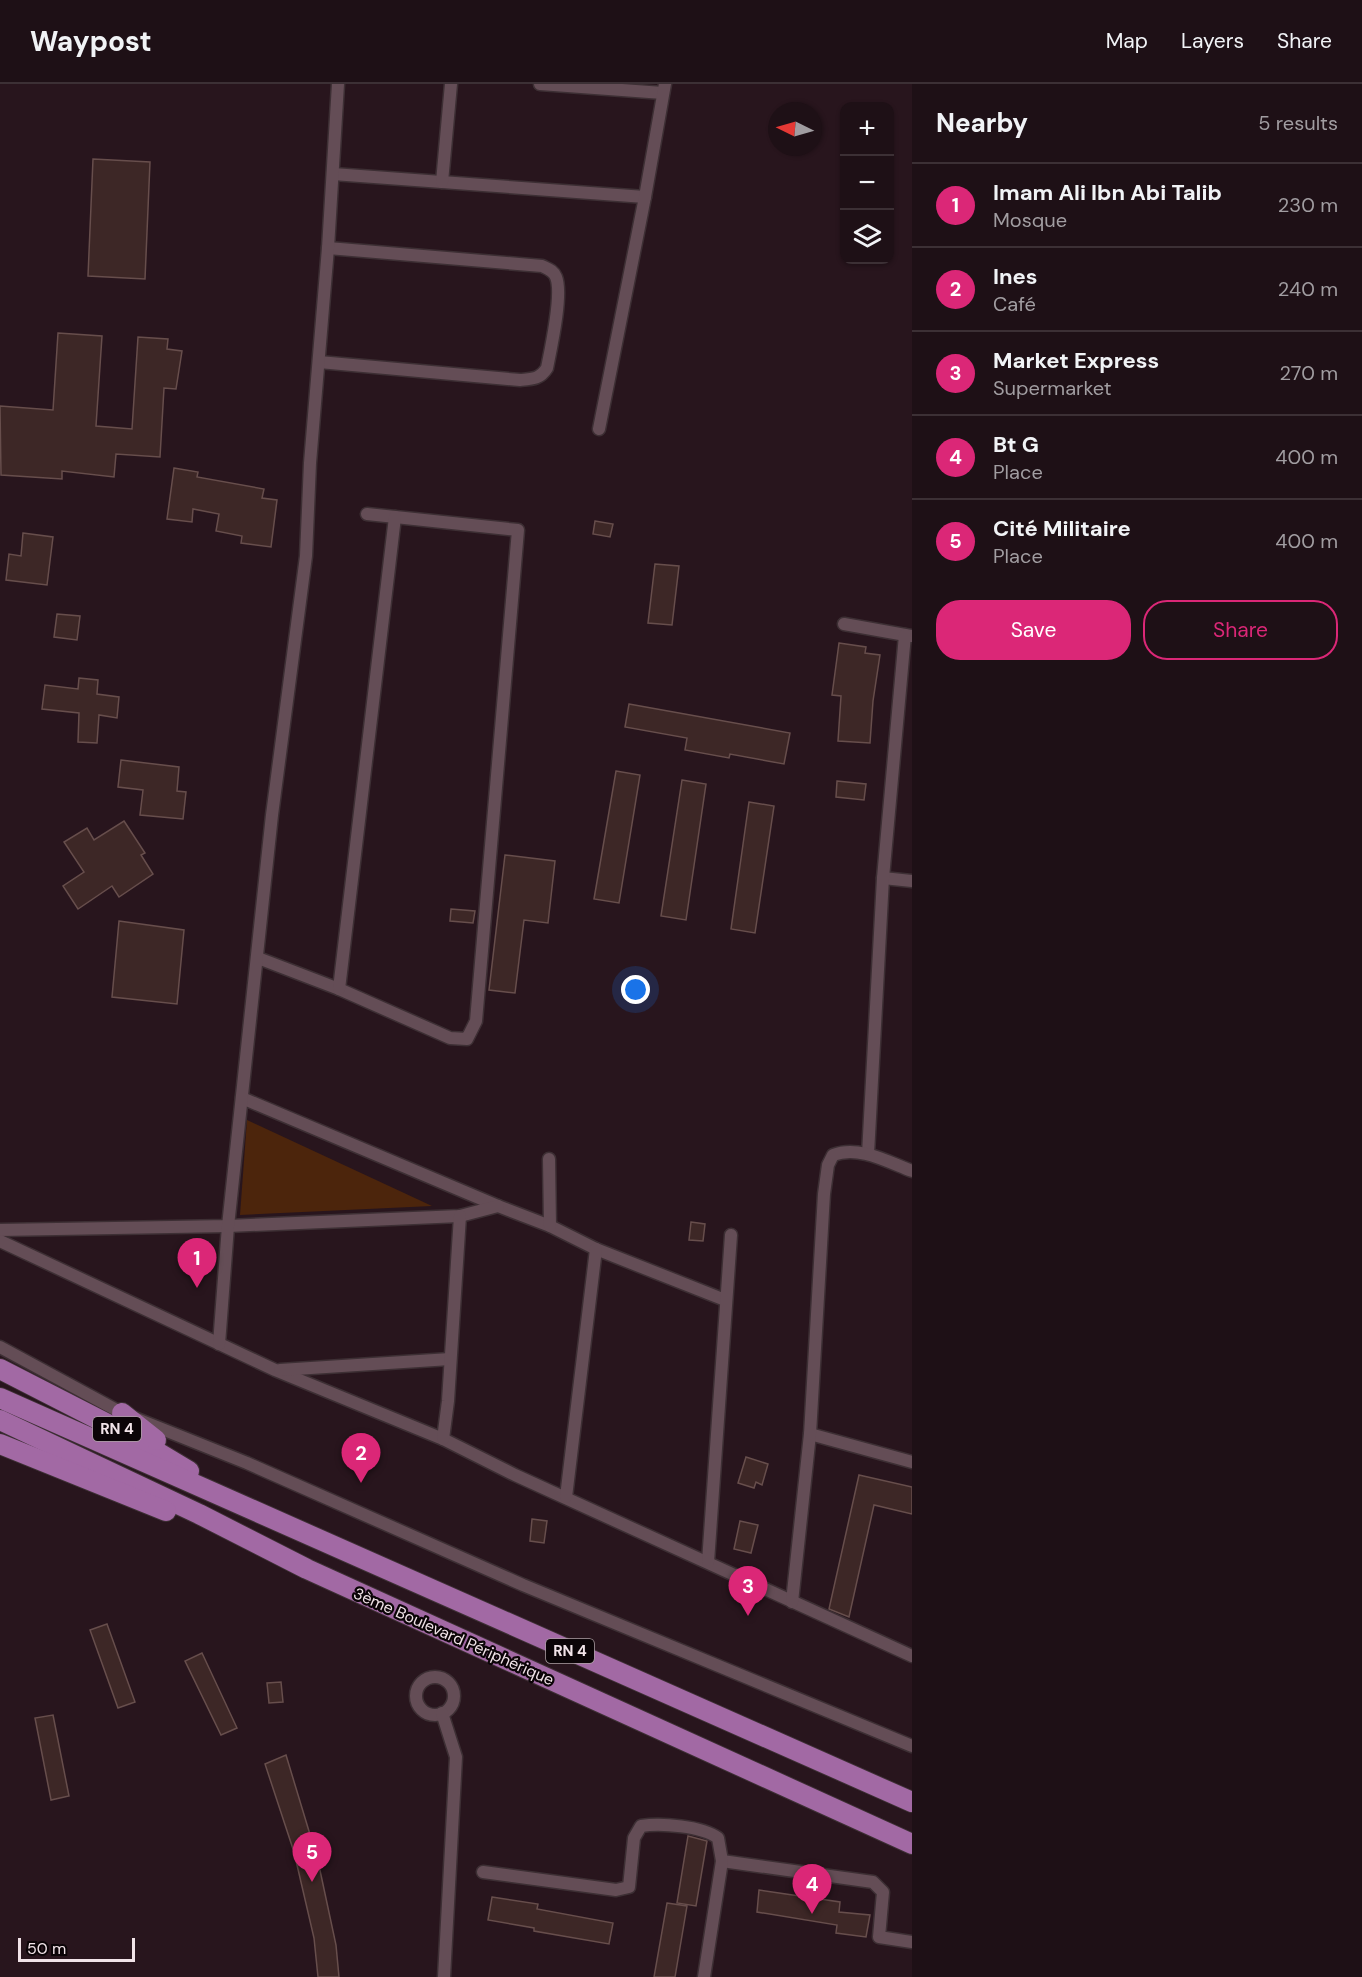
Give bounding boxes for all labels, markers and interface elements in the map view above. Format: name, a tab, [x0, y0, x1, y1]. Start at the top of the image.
text: Waypost	[30, 23, 152, 60]
text: Map	[1106, 27, 1148, 55]
text: Layers	[1181, 27, 1244, 55]
text: Share	[1277, 27, 1332, 55]
north arrow	[768, 102, 822, 156]
map controls	[840, 102, 894, 264]
button: +	[840, 102, 894, 156]
text: Nearby	[936, 106, 1028, 140]
text: 5 results	[1258, 110, 1338, 136]
button: −	[840, 156, 894, 210]
text: Imam Ali Ibn Abi Talib	[993, 178, 1222, 207]
text: 1	[952, 192, 959, 218]
text: 230 m	[1278, 192, 1338, 218]
text: Mosque	[993, 207, 1067, 233]
button: layers	[840, 210, 894, 264]
text: Ines	[993, 262, 1038, 291]
text: 2	[950, 276, 961, 302]
text: 240 m	[1278, 276, 1338, 302]
text: Café	[993, 291, 1036, 317]
text: Market Express	[993, 346, 1159, 375]
text: 3	[949, 360, 962, 386]
text: 270 m	[1280, 360, 1338, 386]
text: Supermarket	[993, 375, 1112, 401]
text: Bt G	[993, 430, 1039, 459]
text: 4	[949, 444, 962, 470]
text: 400 m	[1275, 444, 1338, 470]
text: Place	[993, 459, 1043, 485]
text: Cité Militaire	[993, 514, 1131, 543]
text: 5	[949, 528, 962, 554]
text: 400 m	[1275, 528, 1338, 554]
text: Place	[993, 543, 1043, 569]
button: Save	[936, 600, 1131, 660]
button: Share	[1143, 600, 1338, 660]
your location	[621, 975, 650, 1004]
pin: 1	[178, 1238, 216, 1288]
road number: RN 4	[93, 1417, 141, 1441]
pin: 2	[342, 1434, 380, 1483]
pin: 3	[728, 1566, 768, 1616]
street label: 3ème Boulevard Périphérique	[350, 1583, 557, 1690]
road number: RN 4	[546, 1639, 594, 1663]
pin: 5	[292, 1832, 332, 1882]
pin: 4	[792, 1864, 832, 1914]
scale bar	[18, 1935, 135, 1962]
text: 50 m	[27, 1938, 66, 1959]

